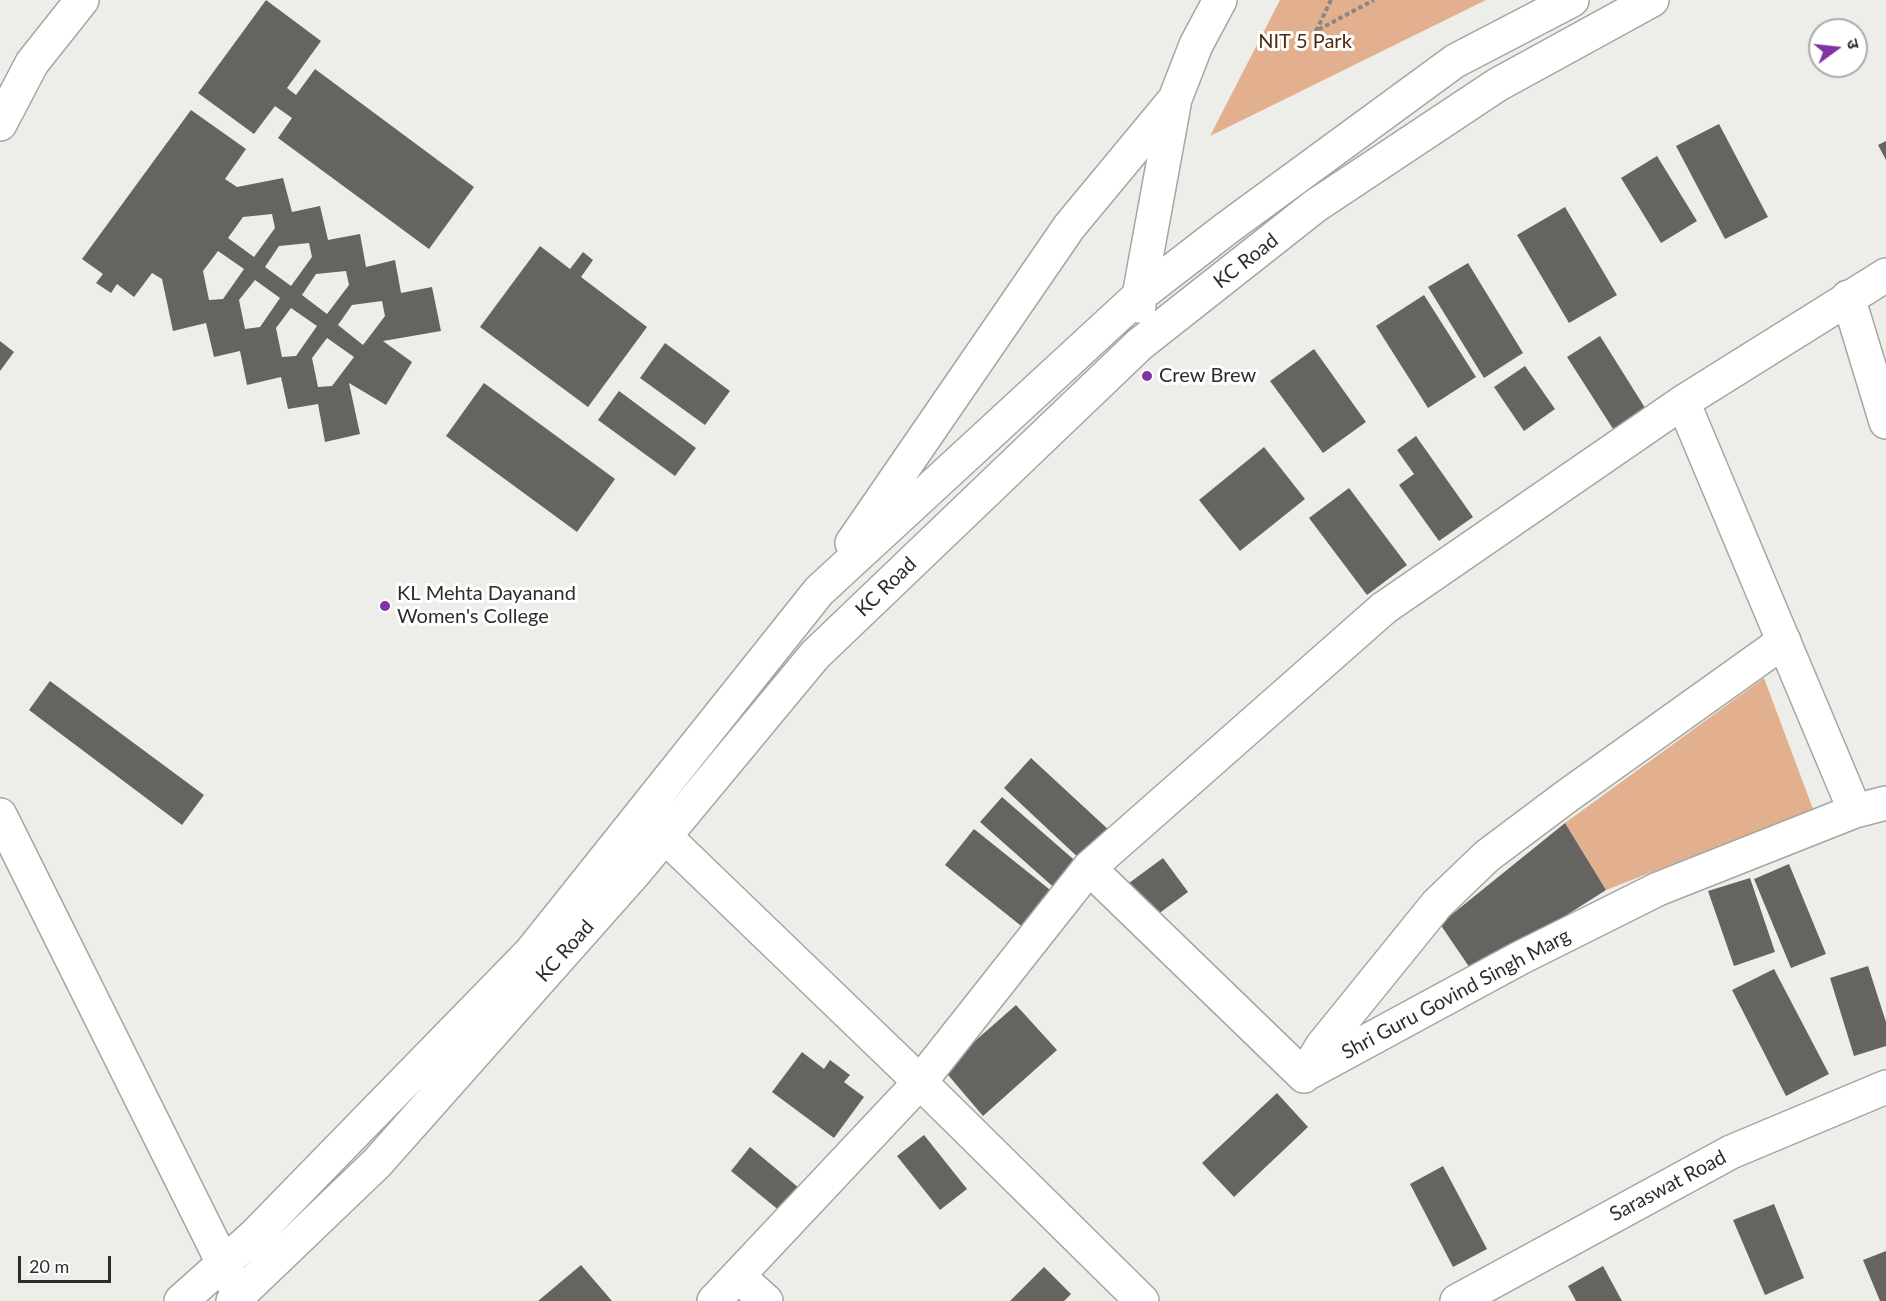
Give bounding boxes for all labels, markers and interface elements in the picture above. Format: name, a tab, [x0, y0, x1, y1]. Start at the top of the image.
north arrow	[1808, 18, 1868, 78]
park label: NIT 5 Park	[1258, 30, 1352, 54]
text: उ	[1844, 37, 1864, 51]
street label: KC Road	[1209, 228, 1283, 294]
place label: Crew Brew	[1159, 364, 1256, 388]
marker: Crew Brew	[1140, 369, 1154, 383]
street label: KC Road	[851, 552, 921, 622]
place label: KL Mehta Dayanand Women's College	[397, 582, 576, 629]
marker: KL Mehta Dayanand Women's College	[378, 599, 392, 613]
street label: KC Road	[531, 915, 599, 987]
street label: Shri Guru Govind Singh Marg	[1338, 923, 1574, 1065]
street label: Saraswat Road	[1606, 1145, 1730, 1227]
scale bar	[21, 1244, 114, 1282]
text: 20 m	[29, 1255, 69, 1277]

